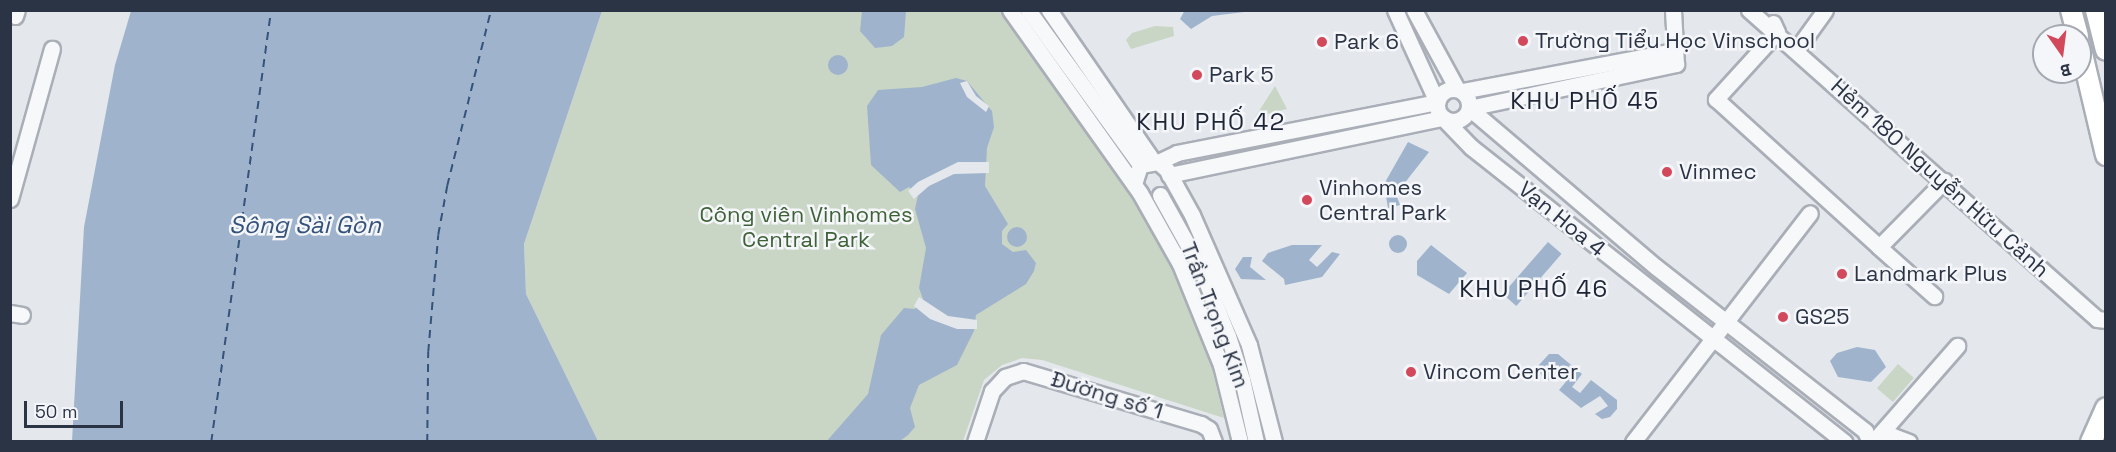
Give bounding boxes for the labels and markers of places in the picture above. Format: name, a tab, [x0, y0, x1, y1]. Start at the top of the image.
place label: Trường Tiểu Học Vinschool	[1535, 28, 1816, 54]
place label: Park 6	[1334, 29, 1399, 55]
marker: Trường Tiểu Học Vinschool	[1516, 34, 1530, 48]
marker: Park 6	[1315, 35, 1329, 49]
place label: Park 5	[1209, 62, 1274, 88]
marker: Park 5	[1190, 68, 1204, 82]
place label: Vinmec	[1679, 159, 1757, 185]
marker: Vinmec	[1660, 165, 1674, 179]
place label: Vinhomes Central Park	[1319, 174, 1447, 226]
marker: Vinhomes Central Park	[1300, 193, 1314, 207]
place label: Landmark Plus	[1854, 261, 2007, 287]
marker: Landmark Plus	[1835, 267, 1849, 281]
place label: GS25	[1795, 304, 1849, 330]
marker: GS25	[1776, 310, 1790, 324]
place label: Vincom Center	[1423, 359, 1578, 385]
marker: Vincom Center	[1404, 365, 1418, 379]

